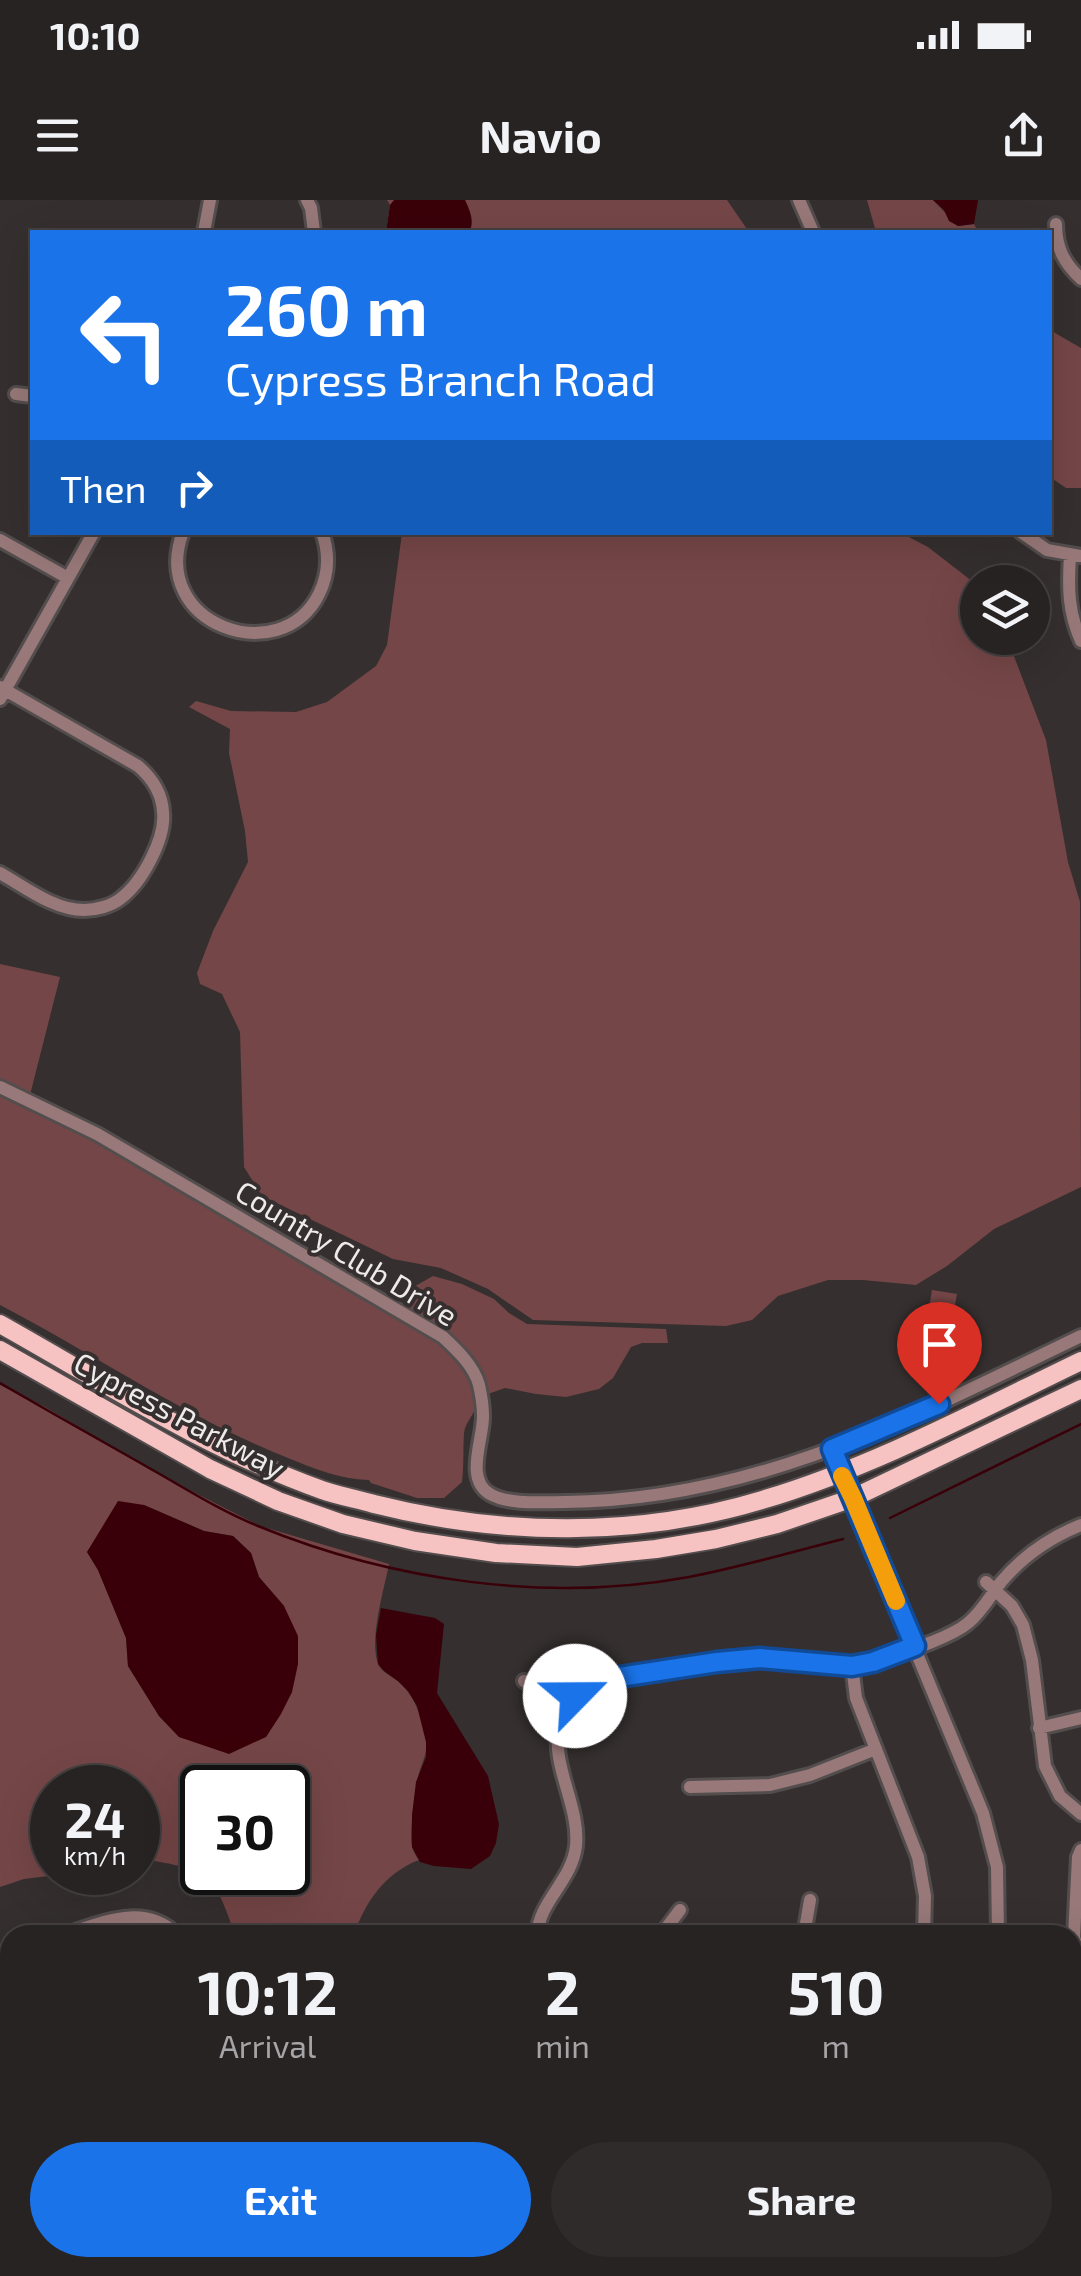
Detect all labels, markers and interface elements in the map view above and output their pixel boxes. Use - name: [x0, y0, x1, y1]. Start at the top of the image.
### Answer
- text: 10:10: [50, 12, 141, 58]
- icon: menu: [30, 108, 85, 163]
- text: Navio: [479, 108, 602, 162]
- icon: share: [996, 108, 1051, 163]
- text: 260 m: [225, 266, 428, 350]
- icon: left: [60, 270, 190, 400]
- text: Cypress Branch Road: [225, 351, 656, 405]
- icon: right: [167, 460, 222, 515]
- text: Then: [60, 465, 147, 511]
- map controls: [960, 565, 1050, 655]
- button: layers: [960, 565, 1050, 655]
- street label: Country Club Drive: [230, 1172, 464, 1333]
- pin: [897, 1302, 982, 1405]
- icon: arrive: [912, 1317, 967, 1372]
- street label: Cypress Parkway: [68, 1344, 292, 1485]
- position arrow: [523, 1644, 627, 1748]
- speed limit sign: 30: [180, 1765, 310, 1895]
- text: 24: [65, 1788, 125, 1848]
- text: km/h: [64, 1840, 126, 1870]
- text: 10:12: [198, 1955, 338, 2027]
- text: 2: [545, 1955, 580, 2027]
- text: 510: [787, 1955, 884, 2027]
- text: Arrival: [219, 2026, 316, 2064]
- text: min: [535, 2026, 590, 2064]
- text: m: [822, 2026, 850, 2064]
- button: Exit: [30, 2142, 531, 2257]
- button: Share: [551, 2142, 1052, 2257]

